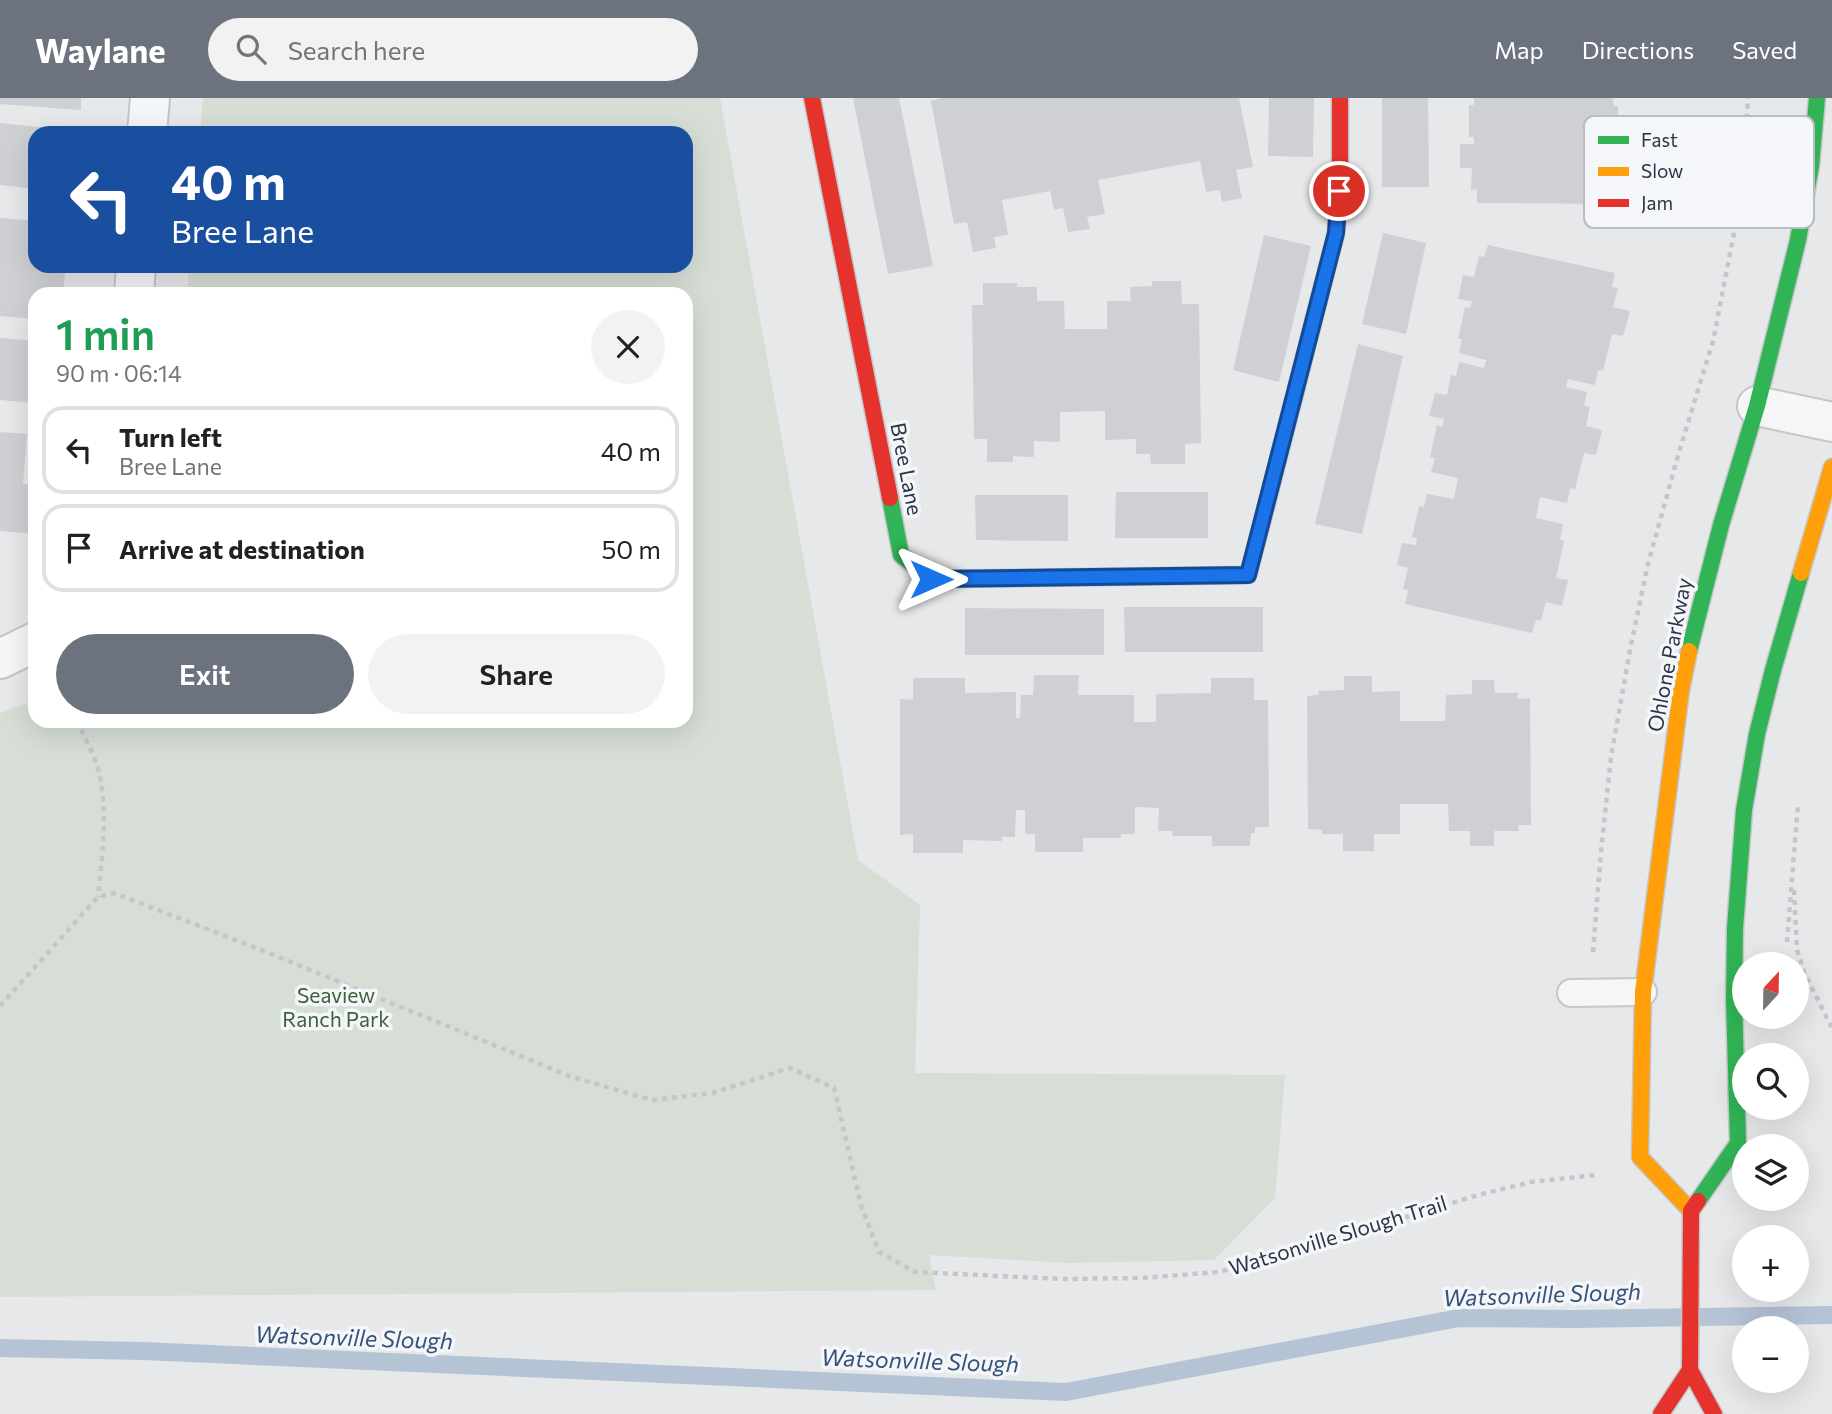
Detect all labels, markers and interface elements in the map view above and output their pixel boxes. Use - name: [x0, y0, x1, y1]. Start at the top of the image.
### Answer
- search box: [208, 18, 698, 81]
- text: Waylane: [35, 29, 166, 70]
- icon: search: [232, 30, 270, 68]
- text: Search here: [288, 34, 425, 65]
- text: Map: [1494, 35, 1544, 64]
- text: Directions: [1582, 35, 1694, 64]
- text: Saved: [1732, 35, 1797, 64]
- legend: [1584, 116, 1814, 228]
- text: Fast: [1641, 128, 1678, 151]
- text: 40 m: [171, 150, 286, 210]
- icon: left: [56, 154, 147, 245]
- text: Slow: [1641, 159, 1683, 182]
- pin: [1309, 161, 1369, 221]
- icon: arrive: [1320, 172, 1358, 210]
- text: Jam: [1641, 191, 1673, 214]
- text: Bree Lane: [171, 210, 314, 250]
- text: 1 min: [56, 307, 155, 359]
- button: close: [591, 310, 665, 384]
- text: 90 m · 06:14: [56, 359, 182, 387]
- street label: Bree Lane: [886, 420, 929, 517]
- text: Turn left: [119, 421, 222, 452]
- icon: left: [60, 431, 98, 469]
- text: 40 m: [601, 435, 661, 466]
- text: Bree Lane: [119, 452, 222, 480]
- icon: arrive: [60, 529, 98, 567]
- text: Arrive at destination: [119, 533, 365, 564]
- text: 50 m: [601, 533, 661, 564]
- position arrow: [894, 542, 968, 616]
- street label: Ohlone Parkway: [1641, 575, 1696, 734]
- button: Exit: [56, 634, 354, 714]
- button: Share: [368, 634, 665, 714]
- north arrow: [1732, 952, 1810, 1029]
- map controls: [1732, 952, 1809, 1393]
- park label: Seaview Ranch Park: [282, 982, 390, 1031]
- button: search: [1732, 1043, 1809, 1120]
- button: layers: [1732, 1134, 1809, 1211]
- street label: Watsonville Slough Trail: [1226, 1189, 1450, 1280]
- button: +: [1732, 1225, 1809, 1302]
- water label: Watsonville Slough: [1442, 1277, 1641, 1311]
- button: −: [1732, 1316, 1809, 1393]
- water label: Watsonville Slough: [255, 1320, 454, 1354]
- water label: Watsonville Slough: [821, 1343, 1020, 1377]

